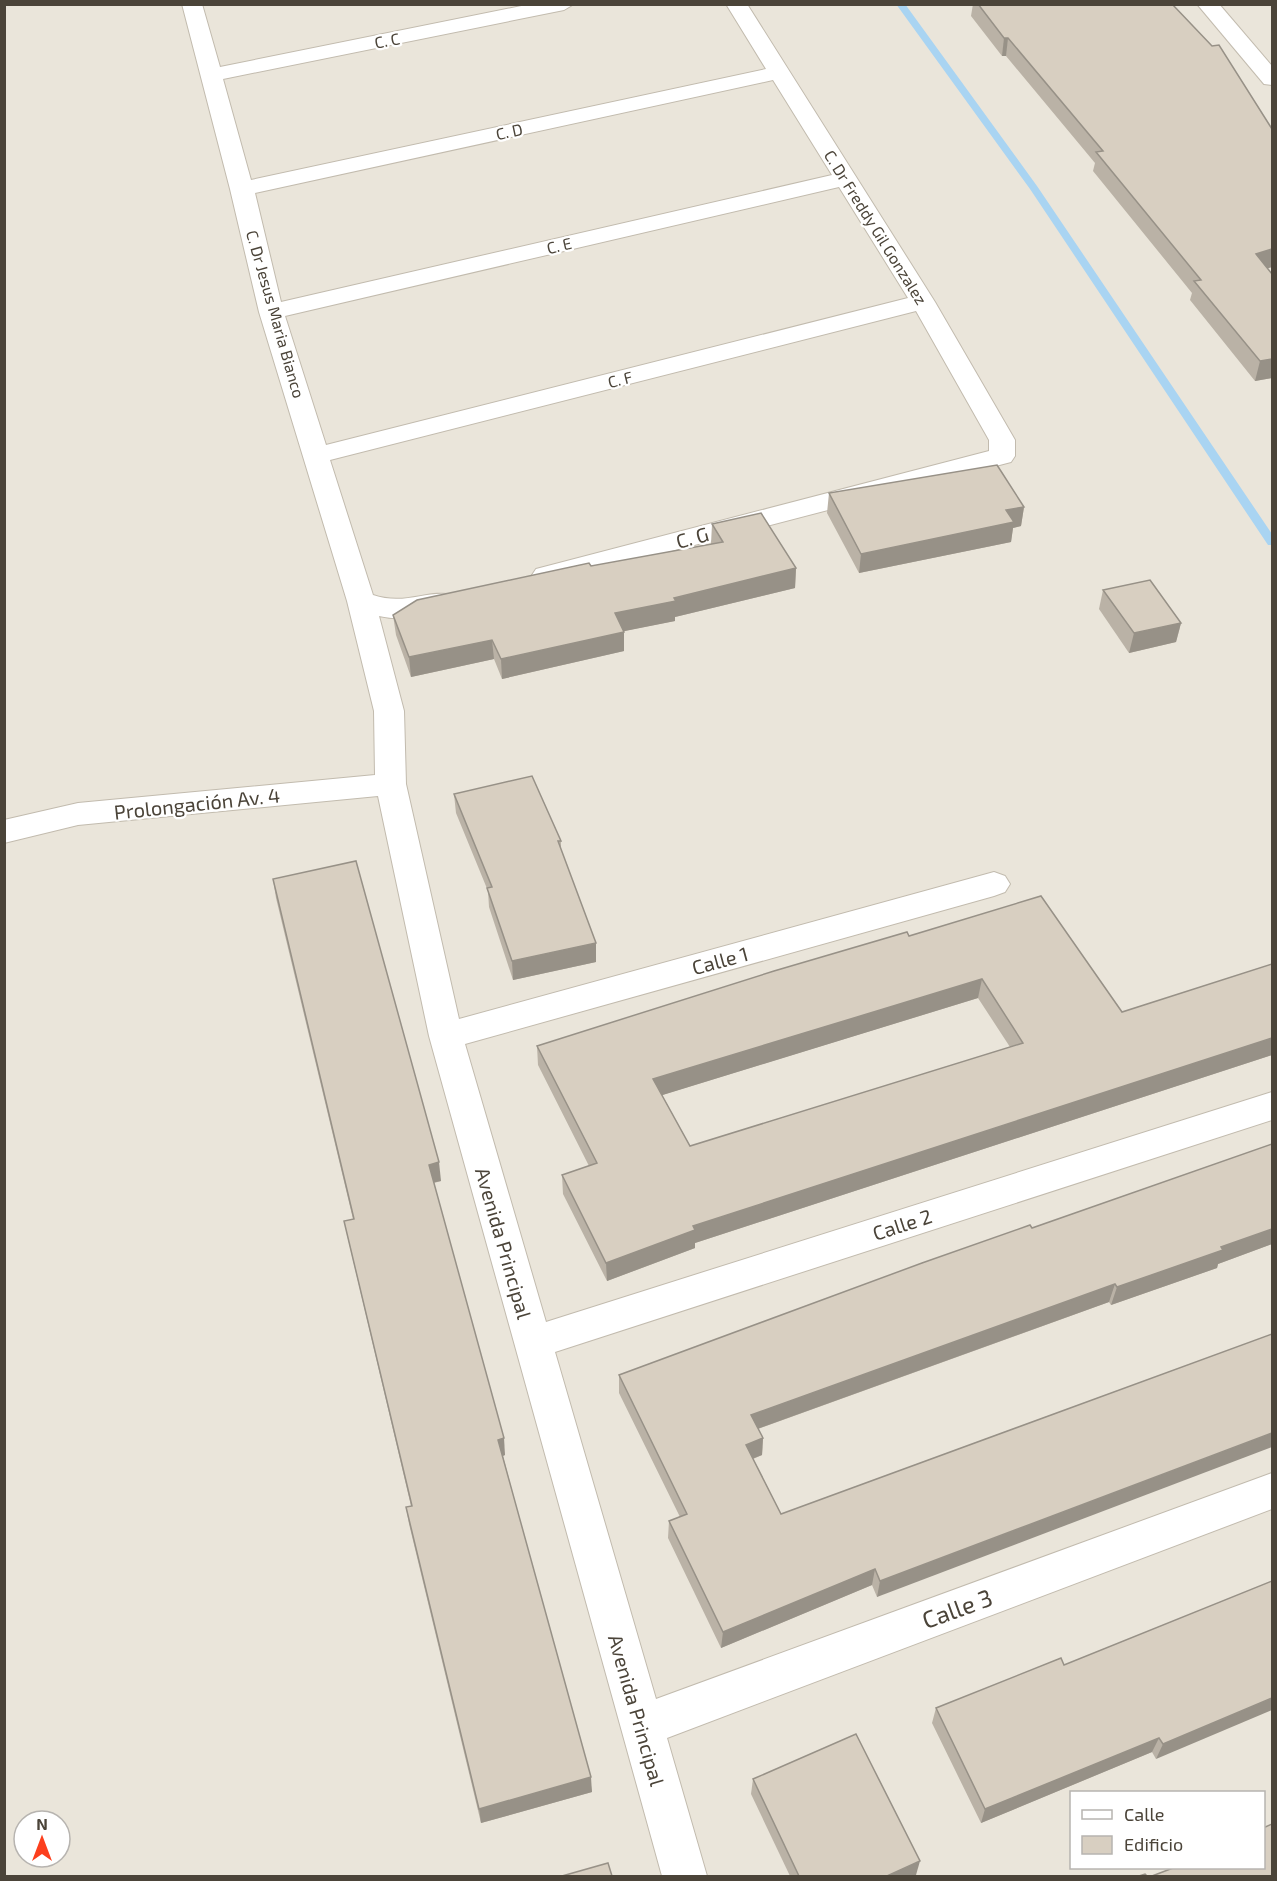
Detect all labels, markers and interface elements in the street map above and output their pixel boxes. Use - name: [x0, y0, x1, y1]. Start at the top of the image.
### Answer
- street label: C. C: [373, 28, 401, 52]
- street label: C. D: [494, 119, 524, 143]
- street label: C. Dr Freddy Gil Gonzalez: [821, 146, 931, 308]
- street label: C. Dr Jesus Maria Bianco: [243, 228, 309, 400]
- street label: C. E: [545, 233, 574, 257]
- street label: C. F: [606, 367, 635, 391]
- street label: C. G: [673, 521, 711, 553]
- street label: Prolongación Av. 4: [113, 782, 281, 824]
- street label: Calle 1: [689, 941, 751, 979]
- street label: Avenida Principal: [471, 1165, 537, 1322]
- street label: Calle 2: [869, 1203, 935, 1245]
- street label: Calle 3: [918, 1582, 996, 1634]
- street label: Avenida Principal: [604, 1632, 670, 1789]
- legend: [1070, 1791, 1265, 1869]
- text: Calle: [1124, 1803, 1165, 1825]
- north arrow: [12, 1809, 72, 1869]
- text: N: [36, 1814, 48, 1833]
- text: Edificio: [1124, 1833, 1183, 1855]

